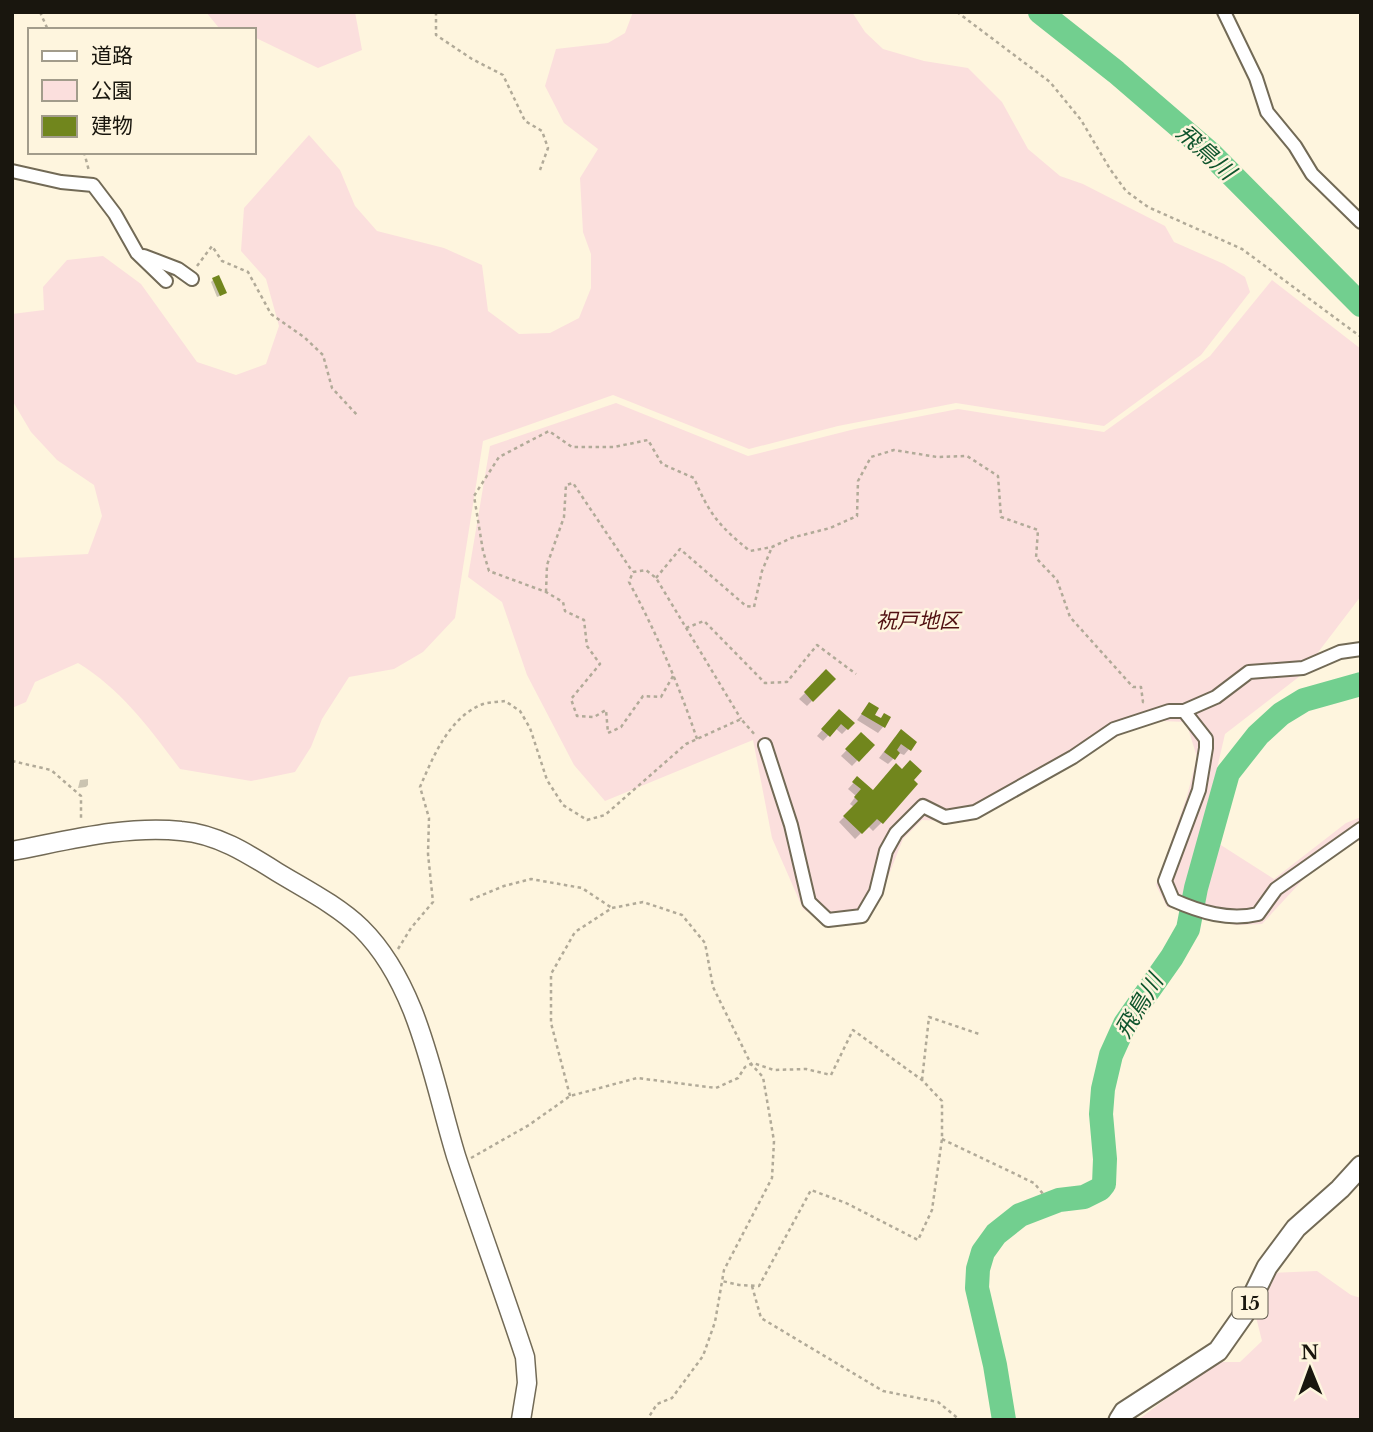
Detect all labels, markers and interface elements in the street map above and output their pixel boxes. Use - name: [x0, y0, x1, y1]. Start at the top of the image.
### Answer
- legend: [28, 28, 256, 154]
- text: 道路: [91, 43, 133, 69]
- text: 公園: [91, 78, 133, 104]
- text: 建物: [91, 113, 133, 139]
- water label: 飛鳥川: [1171, 119, 1243, 187]
- park label: 祝戸地区: [876, 608, 963, 634]
- water label: 飛鳥川: [1109, 967, 1170, 1043]
- road number: 15: [1232, 1288, 1268, 1318]
- north arrow: [1275, 1334, 1345, 1404]
- text: N: [1301, 1341, 1319, 1364]

